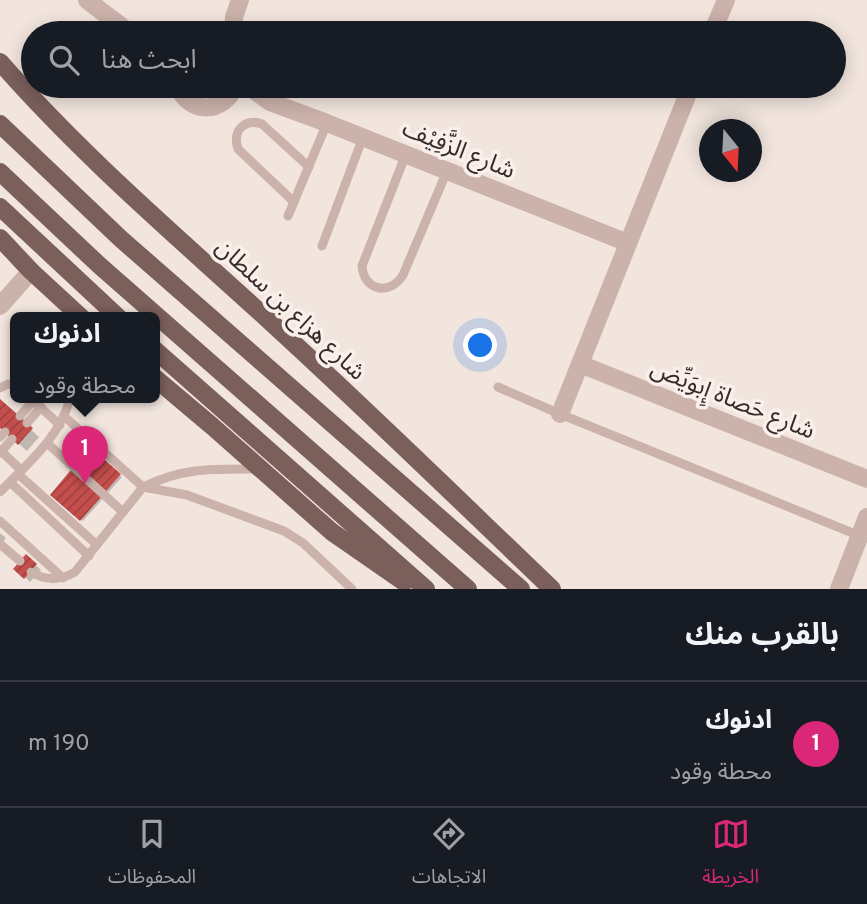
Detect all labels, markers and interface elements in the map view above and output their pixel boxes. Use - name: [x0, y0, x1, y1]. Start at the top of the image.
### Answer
- search box: [21, 21, 846, 98]
- icon: search: [45, 41, 83, 79]
- text: ابحث هنا: [101, 45, 197, 78]
- street label: شارع الزَّفِيْف: [397, 111, 521, 187]
- north arrow: [699, 119, 762, 182]
- street label: شارع هزاع بن سلطان: [208, 233, 371, 388]
- popup: [10, 312, 160, 403]
- text: ادنوك: [34, 319, 101, 352]
- your location: [463, 328, 497, 362]
- street label: شارع حَصاة إِبوَيِّض: [645, 352, 820, 450]
- text: محطة وقود: [34, 373, 136, 402]
- pin: 1: [62, 426, 108, 484]
- text: بالقرب منك: [685, 618, 839, 655]
- text: ادنوك: [705, 705, 772, 738]
- text: 190 m: [28, 730, 90, 759]
- text: 1: [811, 730, 821, 759]
- text: محطة وقود: [670, 759, 772, 788]
- tab: المحفوظات: [108, 815, 196, 897]
- tab: الاتجاهات: [412, 815, 486, 897]
- tab: الخريطة: [702, 815, 759, 897]

